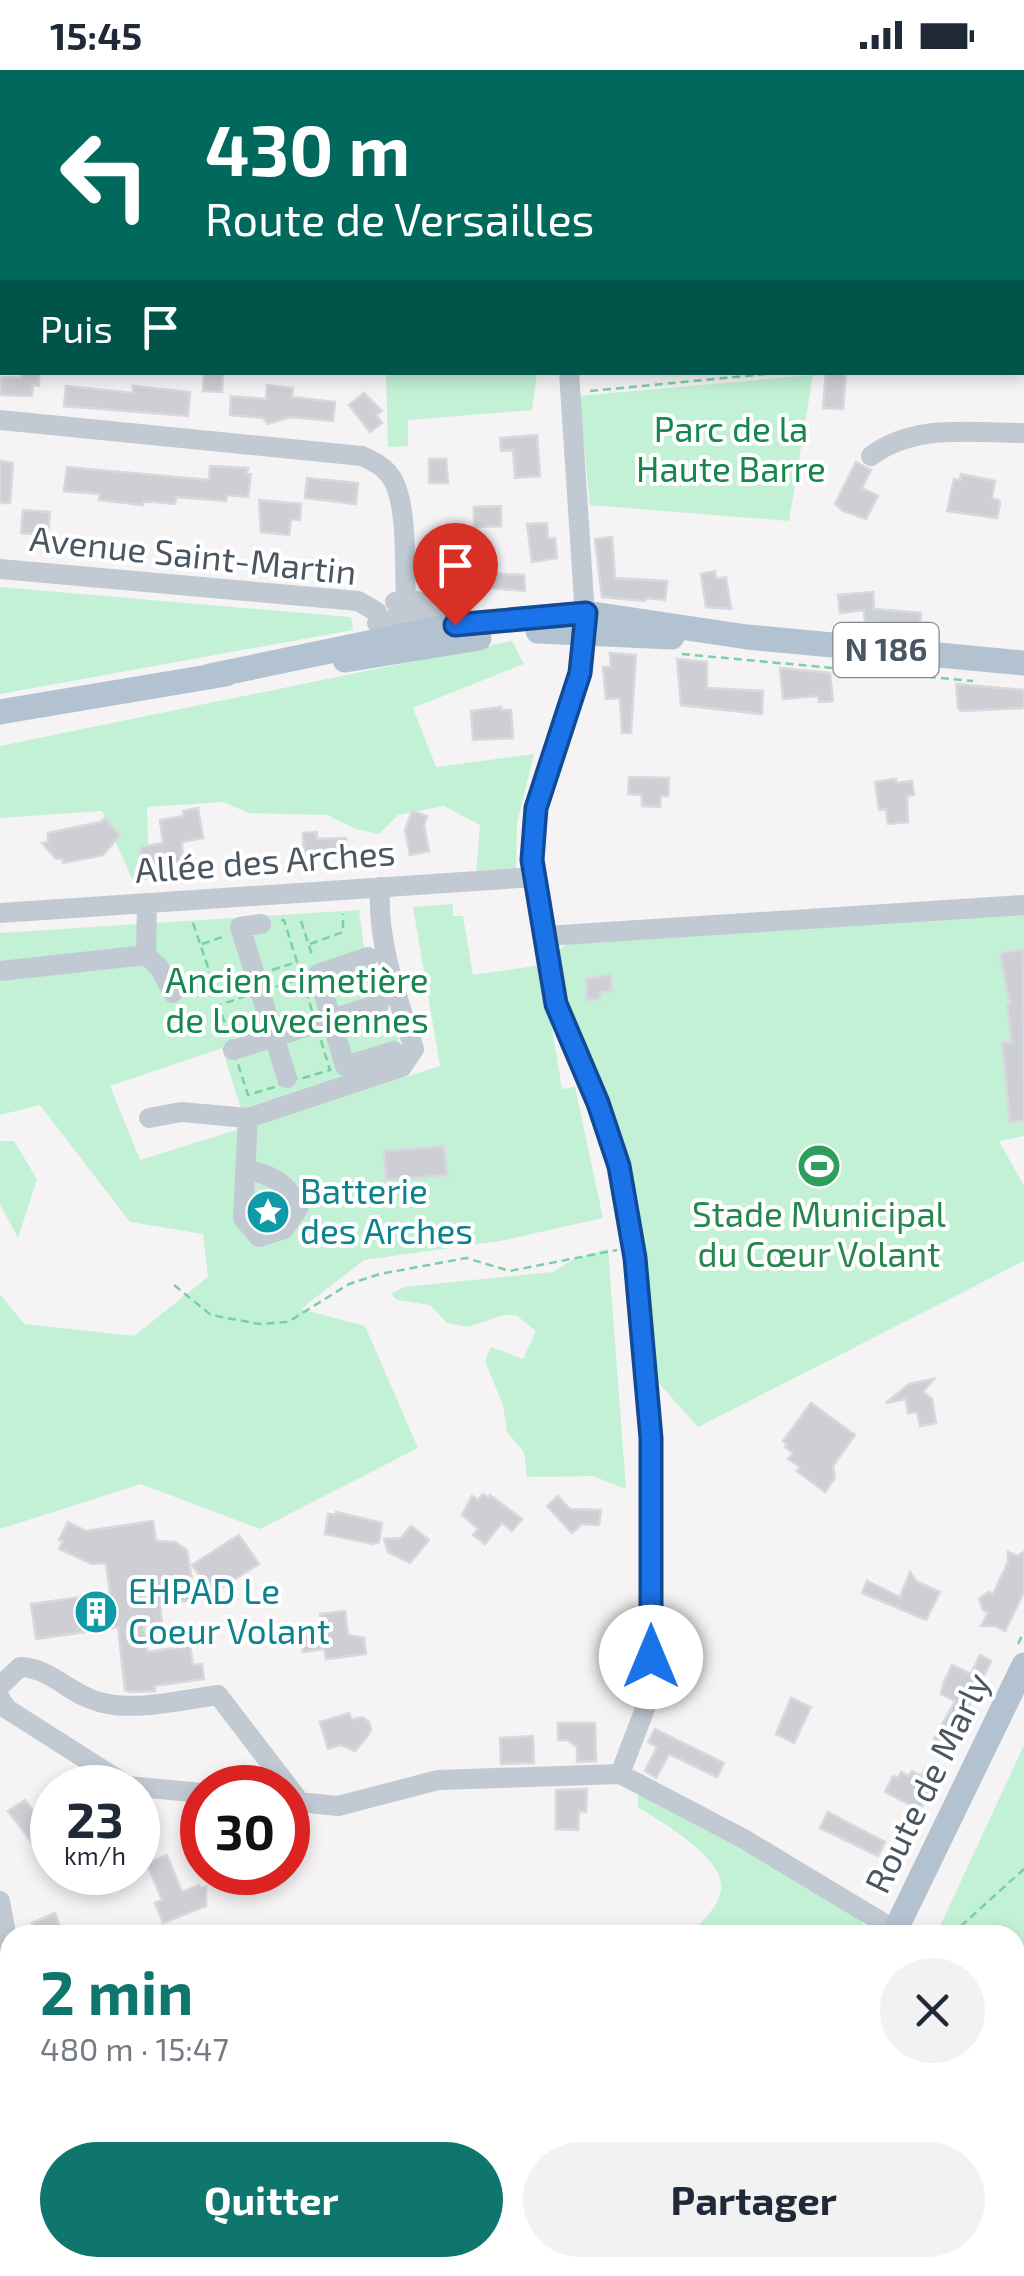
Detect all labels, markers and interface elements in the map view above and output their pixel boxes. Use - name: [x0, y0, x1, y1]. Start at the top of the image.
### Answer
- text: 15:45: [50, 12, 142, 58]
- text: 430 m: [205, 106, 410, 190]
- icon: left: [40, 110, 170, 240]
- text: Route de Versailles: [205, 191, 594, 245]
- icon: arrive: [133, 300, 188, 355]
- text: Puis: [40, 305, 113, 351]
- park label: Parc de la Haute Barre: [636, 407, 826, 489]
- street label: Avenue Saint-Martin: [28, 516, 359, 592]
- pin: [413, 523, 498, 626]
- icon: arrive: [428, 538, 483, 593]
- road number: N 186: [834, 623, 938, 677]
- street label: Allée des Arches: [133, 830, 396, 890]
- park label: Ancien cimetière de Louveciennes: [165, 958, 429, 1040]
- sports icon: Stade Municipal du Cœur Volant: [796, 1143, 842, 1189]
- place label: Batterie des Arches: [300, 1169, 473, 1251]
- place icon: Batterie des Arches: [245, 1189, 291, 1235]
- place label: Stade Municipal du Cœur Volant: [692, 1192, 947, 1274]
- place label: EHPAD Le Coeur Volant: [128, 1569, 330, 1651]
- building icon: EHPAD Le Coeur Volant: [73, 1589, 119, 1635]
- position arrow: [599, 1605, 703, 1709]
- street label: Route de Marly: [855, 1665, 998, 1899]
- speed limit sign: 30: [180, 1765, 310, 1895]
- text: 23: [66, 1788, 124, 1848]
- text: km/h: [64, 1840, 126, 1870]
- text: 2 min: [40, 1955, 193, 2027]
- button: close: [880, 1958, 985, 2063]
- text: 480 m · 15:47: [40, 2029, 229, 2067]
- button: Quitter: [40, 2142, 503, 2257]
- button: Partager: [523, 2142, 985, 2257]

